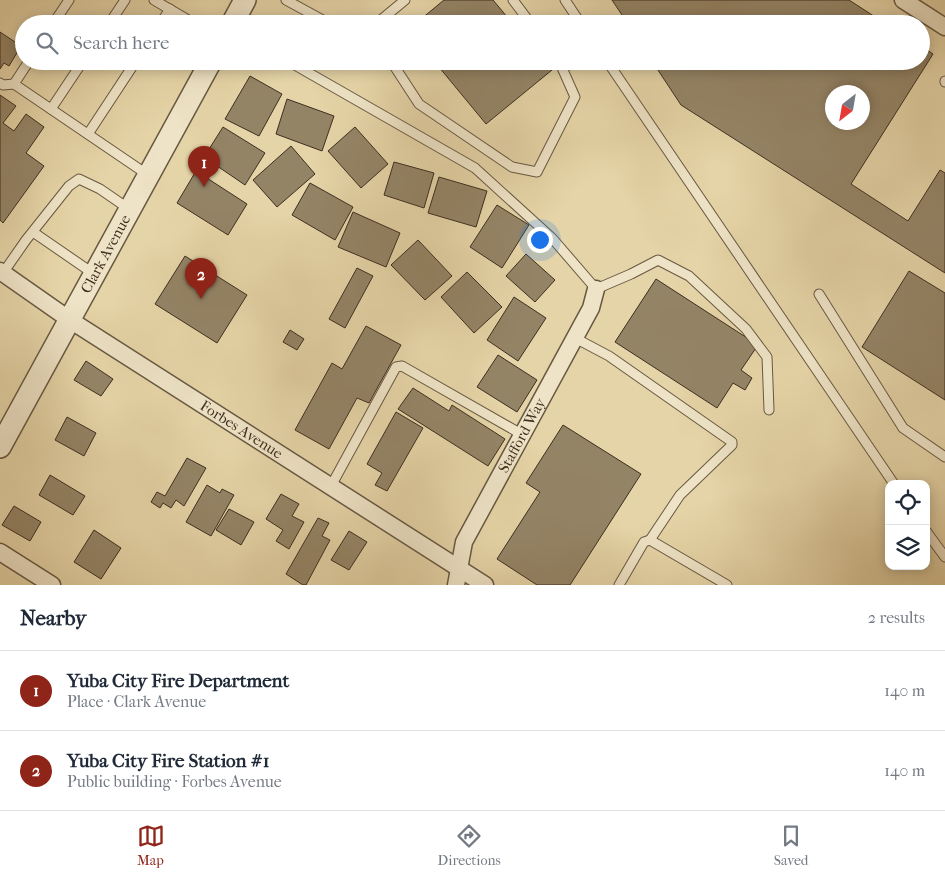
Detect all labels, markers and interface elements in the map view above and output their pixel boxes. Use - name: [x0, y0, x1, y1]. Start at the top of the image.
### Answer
- search box: [15, 15, 930, 70]
- icon: search: [33, 29, 61, 57]
- text: Search here: [73, 32, 169, 54]
- north arrow: [825, 85, 870, 130]
- pin: 1: [188, 146, 220, 187]
- street label: Clark Avenue: [77, 211, 135, 296]
- your location: [527, 227, 553, 253]
- pin: 2: [185, 258, 217, 299]
- street label: Stafford Way: [494, 394, 550, 476]
- street label: Forbes Avenue: [197, 397, 287, 463]
- map controls: [885, 480, 930, 570]
- button: locate: [885, 480, 930, 525]
- button: layers: [885, 525, 930, 570]
- text: Nearby: [20, 606, 86, 630]
- text: 2 results: [868, 608, 925, 627]
- text: Yuba City Fire Department: [67, 670, 289, 692]
- text: 1: [33, 681, 39, 700]
- text: 140 m: [884, 681, 925, 700]
- text: Place · Clark Avenue: [67, 692, 206, 711]
- text: Yuba City Fire Station #1: [67, 750, 269, 772]
- text: 2: [32, 761, 40, 780]
- text: 140 m: [884, 761, 925, 780]
- text: Public building · Forbes Avenue: [67, 772, 282, 791]
- tab: Map: [137, 822, 165, 869]
- tab: Directions: [438, 822, 501, 869]
- tab: Saved: [774, 822, 808, 869]

